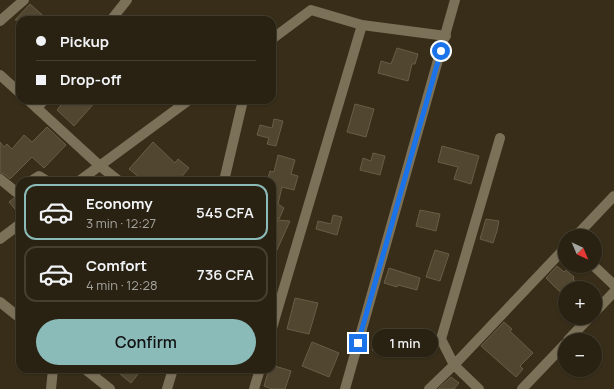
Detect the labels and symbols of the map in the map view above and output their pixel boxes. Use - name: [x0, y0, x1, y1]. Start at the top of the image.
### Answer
- route start: [432, 42, 450, 60]
- north arrow: [558, 229, 602, 273]
- callout: 1 min: [372, 329, 438, 357]
- route end: [349, 334, 367, 352]

